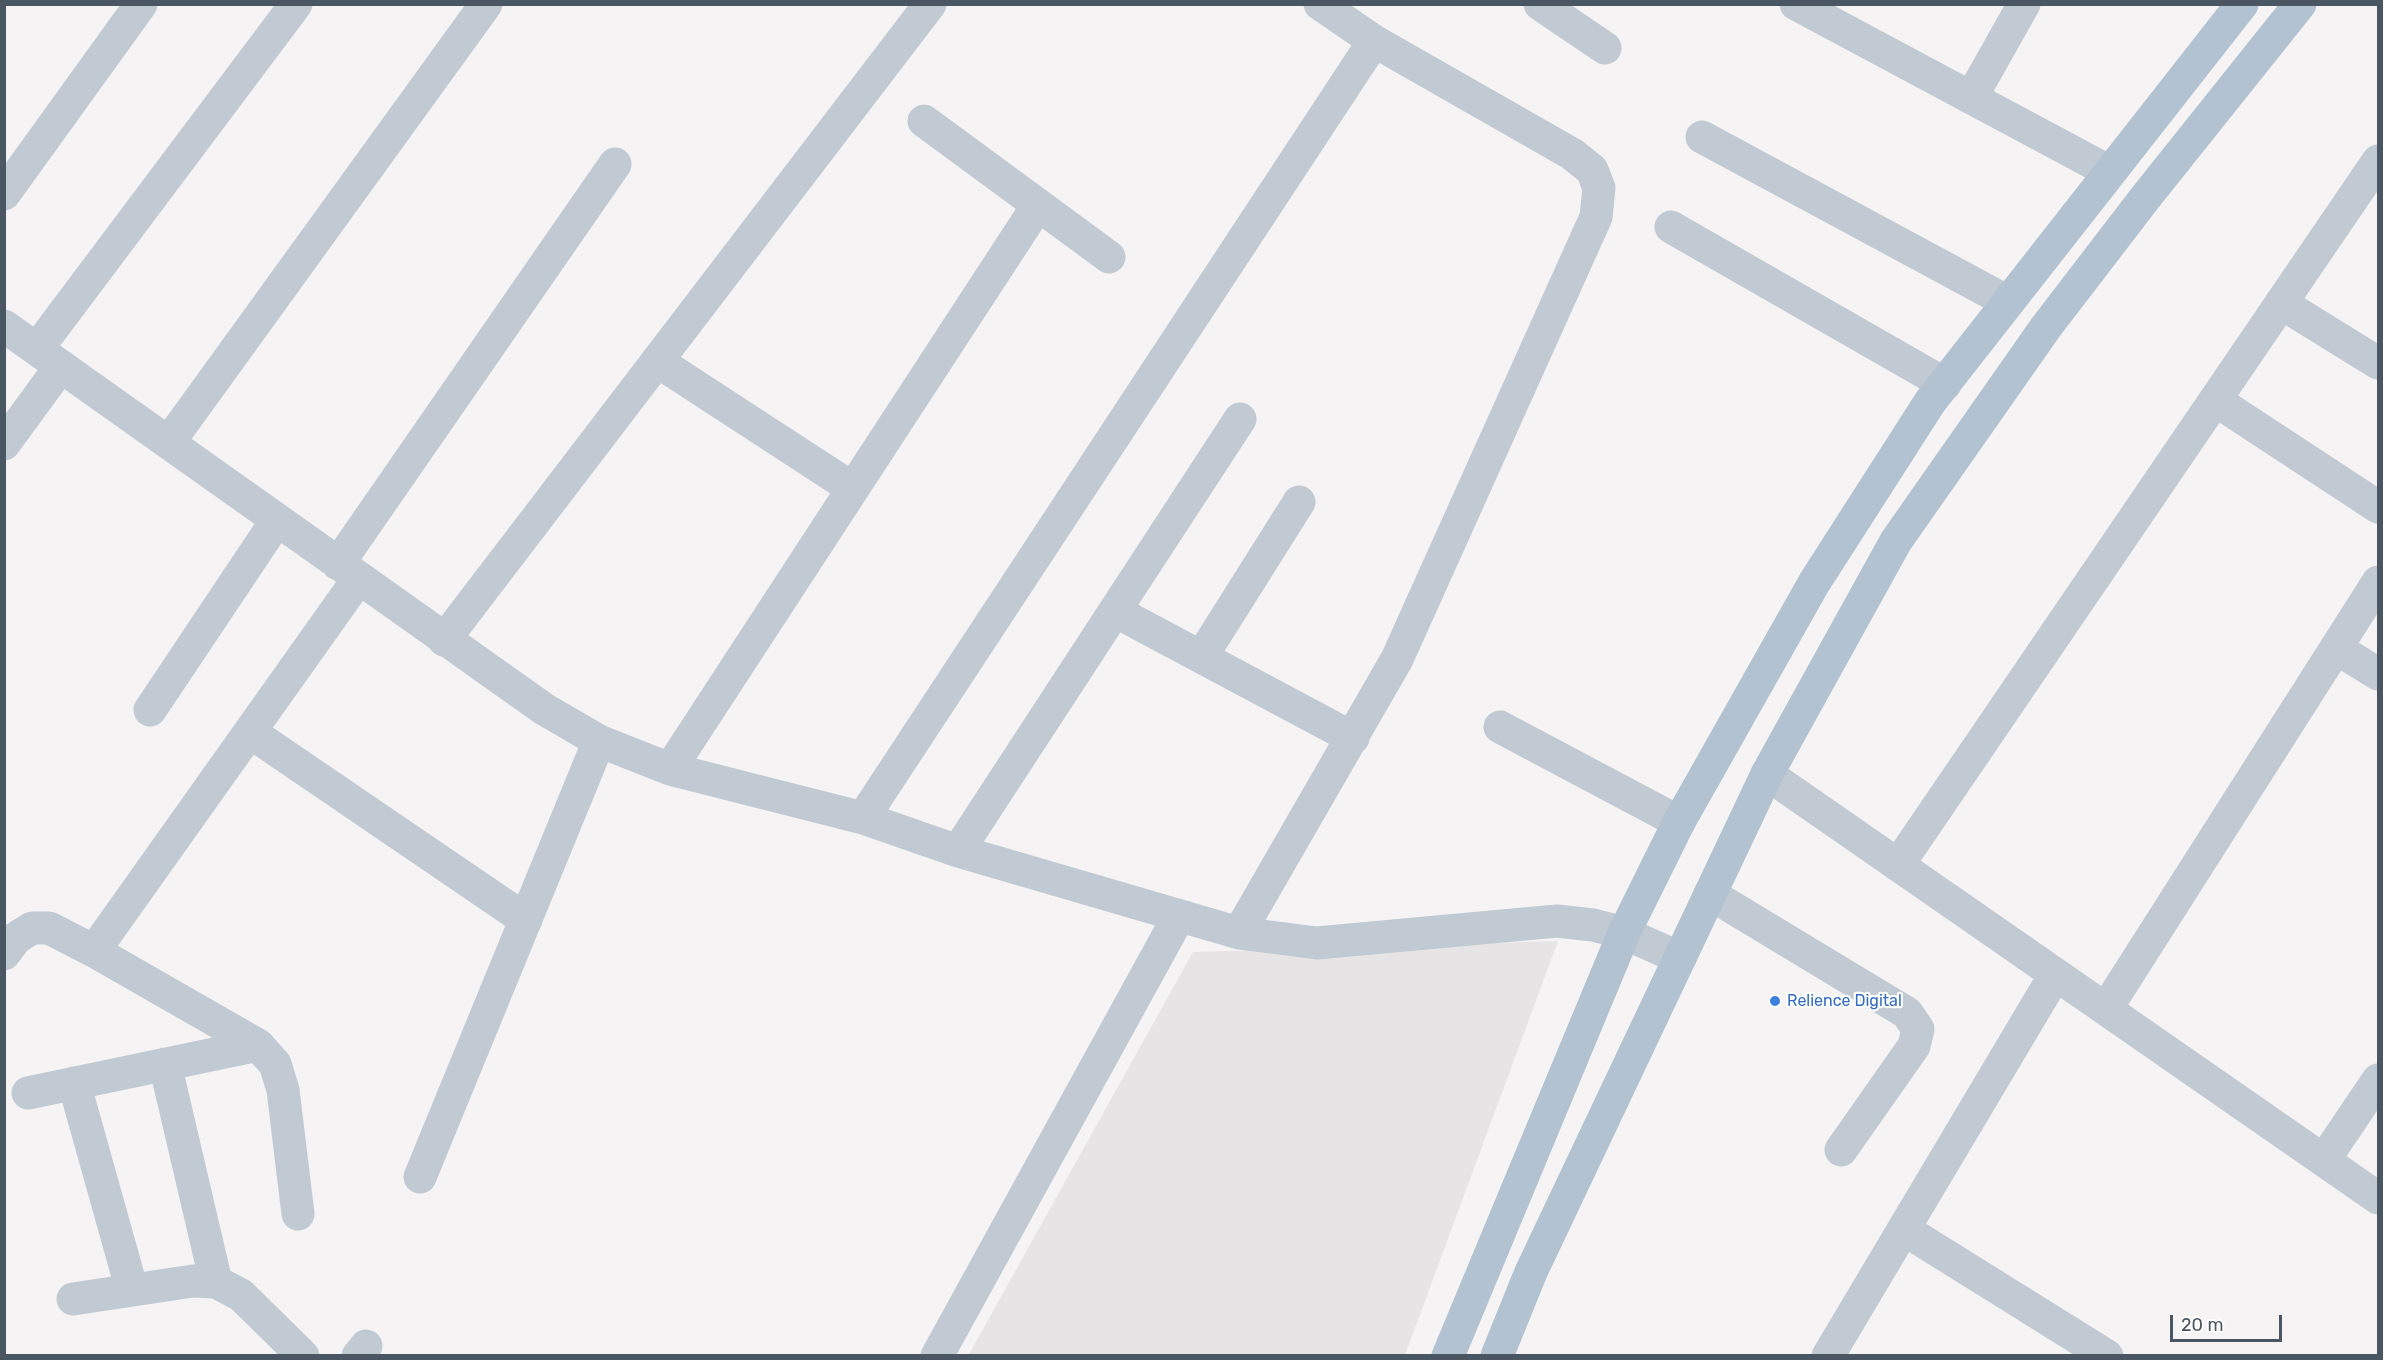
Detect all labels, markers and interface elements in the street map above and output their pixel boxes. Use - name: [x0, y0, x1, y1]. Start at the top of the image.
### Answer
- place label: Relience Digital: [1787, 991, 1902, 1011]
- marker: Relience Digital: [1768, 994, 1782, 1008]
- scale bar: [2173, 1303, 2286, 1341]
- text: 20 m: [2181, 1314, 2223, 1336]

